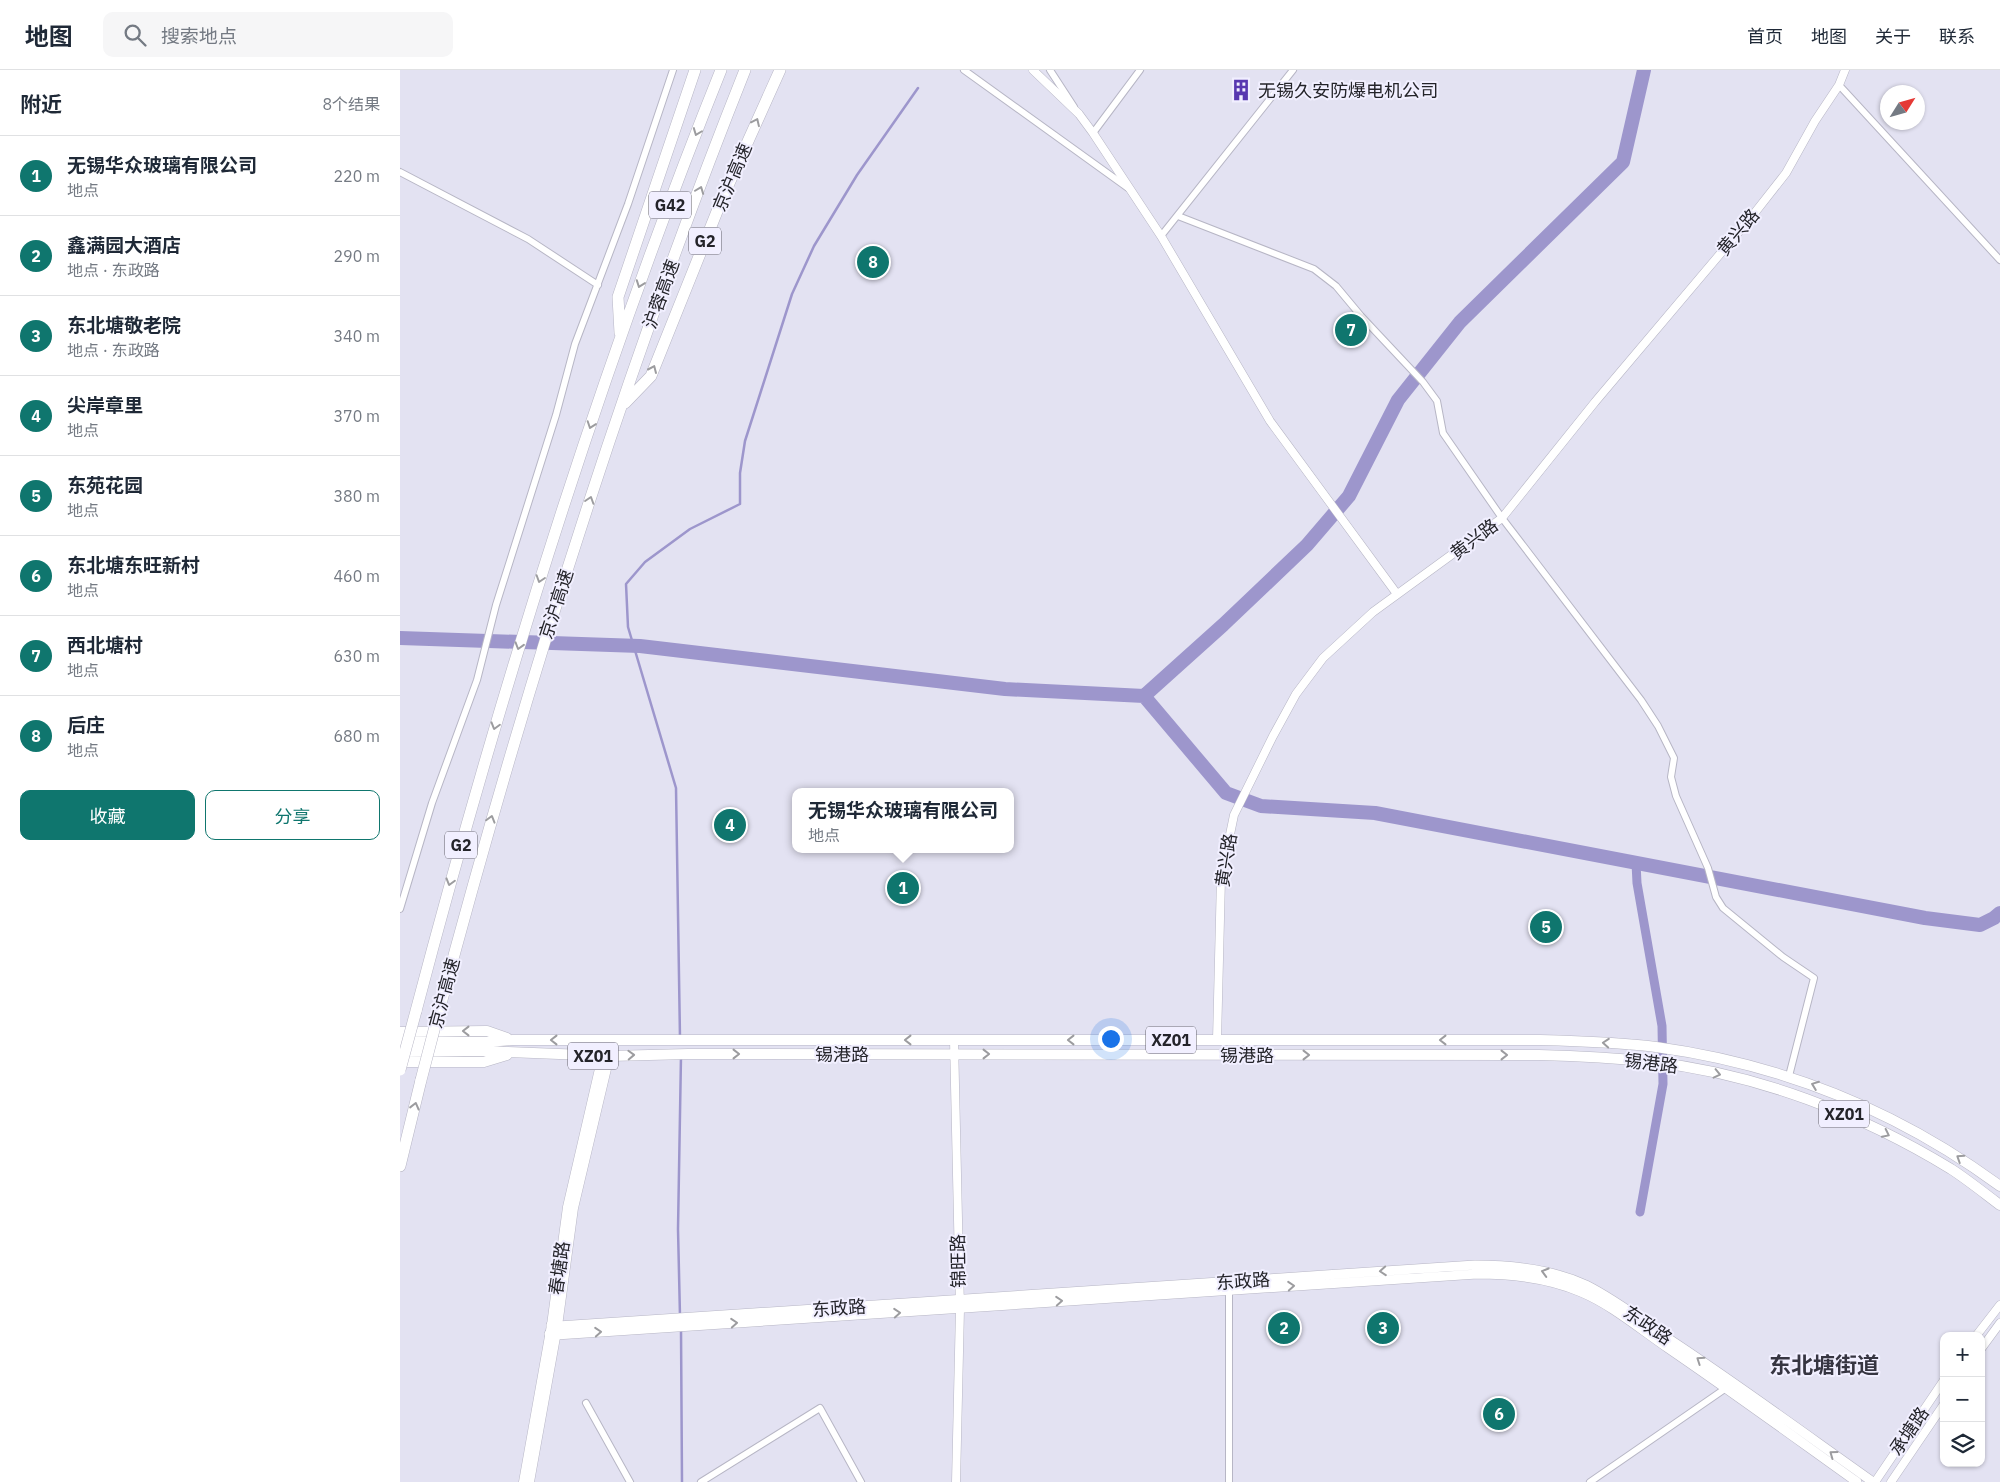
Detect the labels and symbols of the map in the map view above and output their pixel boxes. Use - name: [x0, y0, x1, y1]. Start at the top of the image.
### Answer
- building icon: 无锡久安防爆电机公司: [1228, 77, 1254, 103]
- place label: 无锡久安防爆电机公司: [1258, 79, 1438, 102]
- north arrow: [1880, 85, 1925, 130]
- one-way arrow: [749, 118, 760, 127]
- one-way arrow: [693, 127, 703, 136]
- street label: 京沪高速: [707, 139, 757, 215]
- one-way arrow: [693, 186, 704, 195]
- road number: G42: [649, 192, 691, 218]
- street label: 黄兴路: [1712, 204, 1764, 260]
- road number: G2: [689, 228, 721, 255]
- pin: 8: [857, 243, 889, 281]
- street label: 沪蓉高速: [638, 256, 684, 332]
- one-way arrow: [636, 279, 646, 288]
- pin: 7: [1335, 311, 1367, 349]
- one-way arrow: [646, 365, 657, 374]
- one-way arrow: [587, 420, 597, 428]
- one-way arrow: [584, 496, 594, 505]
- street label: 黄兴路: [1446, 514, 1502, 564]
- street label: 京沪高速: [534, 566, 578, 642]
- one-way arrow: [536, 574, 546, 583]
- one-way arrow: [515, 641, 525, 649]
- one-way arrow: [490, 721, 500, 730]
- pin: 4: [714, 806, 746, 844]
- one-way arrow: [486, 816, 496, 824]
- road number: G2: [445, 832, 477, 858]
- street label: 黄兴路: [1210, 832, 1242, 888]
- pin: 1: [887, 869, 919, 907]
- one-way arrow: [445, 878, 456, 887]
- pin: 5: [1530, 908, 1562, 946]
- street label: 京沪高速: [424, 955, 464, 1031]
- one-way arrow: [461, 1026, 469, 1036]
- your location: [1098, 1026, 1124, 1052]
- road number: XZ01: [1146, 1026, 1196, 1054]
- one-way arrow: [550, 1035, 558, 1045]
- one-way arrow: [904, 1035, 912, 1045]
- one-way arrow: [1066, 1035, 1074, 1045]
- one-way arrow: [1439, 1035, 1446, 1045]
- one-way arrow: [1601, 1038, 1609, 1049]
- road number: XZ01: [568, 1042, 618, 1069]
- street label: 锡港路: [815, 1043, 869, 1066]
- street label: 锡港路: [1220, 1044, 1274, 1067]
- street label: 锡港路: [1623, 1048, 1679, 1078]
- one-way arrow: [733, 1049, 741, 1059]
- one-way arrow: [983, 1049, 991, 1060]
- one-way arrow: [627, 1050, 635, 1061]
- one-way arrow: [1303, 1050, 1311, 1060]
- one-way arrow: [1500, 1050, 1508, 1060]
- one-way arrow: [1713, 1068, 1722, 1079]
- one-way arrow: [1811, 1081, 1820, 1092]
- road number: XZ01: [1819, 1100, 1869, 1128]
- one-way arrow: [409, 1101, 420, 1110]
- one-way arrow: [1881, 1128, 1890, 1138]
- one-way arrow: [1957, 1155, 1966, 1164]
- street label: 锦旺路: [946, 1234, 970, 1288]
- street label: 春塘路: [544, 1240, 574, 1296]
- one-way arrow: [1379, 1266, 1387, 1277]
- street label: 东政路: [1215, 1268, 1271, 1294]
- one-way arrow: [1541, 1268, 1549, 1278]
- one-way arrow: [1287, 1281, 1295, 1292]
- street label: 东政路: [811, 1295, 867, 1321]
- one-way arrow: [1055, 1296, 1063, 1307]
- street label: 东政路: [1619, 1300, 1677, 1350]
- one-way arrow: [893, 1307, 901, 1318]
- pin: 2: [1268, 1309, 1300, 1347]
- pin: 3: [1367, 1309, 1399, 1347]
- one-way arrow: [731, 1318, 739, 1329]
- one-way arrow: [594, 1327, 602, 1338]
- district label: 东北塘街道: [1769, 1350, 1879, 1379]
- one-way arrow: [1697, 1357, 1706, 1366]
- pin: 6: [1483, 1395, 1515, 1433]
- street label: 承塘路: [1884, 1402, 1934, 1460]
- one-way arrow: [1829, 1451, 1839, 1460]

